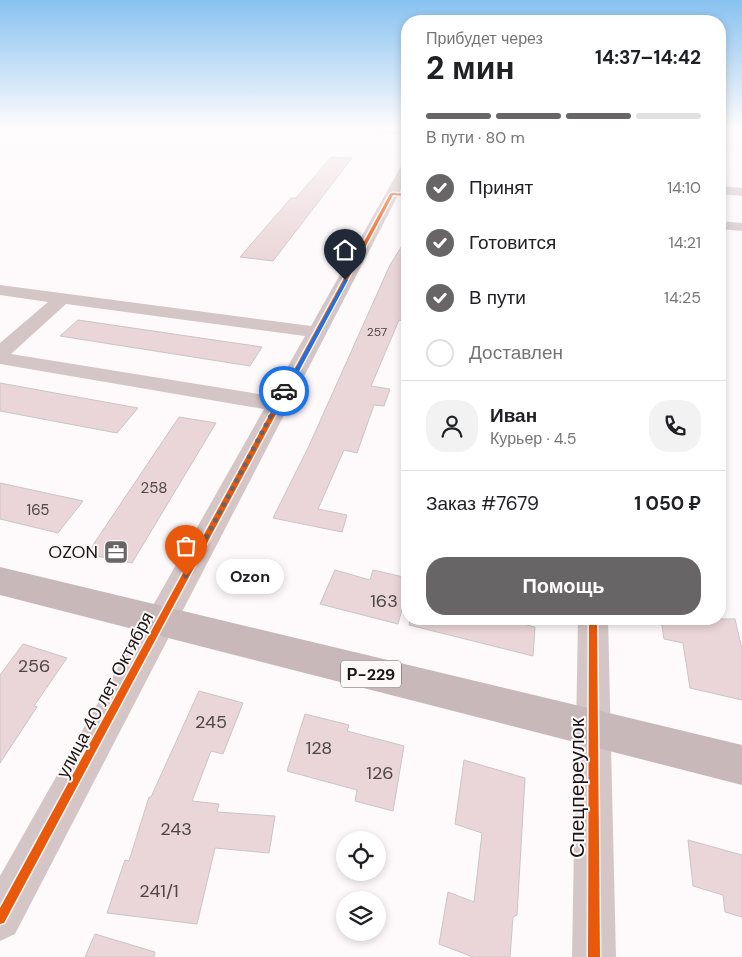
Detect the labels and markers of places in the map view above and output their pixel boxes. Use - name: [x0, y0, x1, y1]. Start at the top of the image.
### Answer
- pin: [324, 229, 366, 280]
- pin: [165, 525, 207, 576]
- office icon: OZON: [103, 539, 129, 565]
- place label: OZON: [48, 540, 98, 564]
- callout: Ozon: [216, 558, 284, 594]

